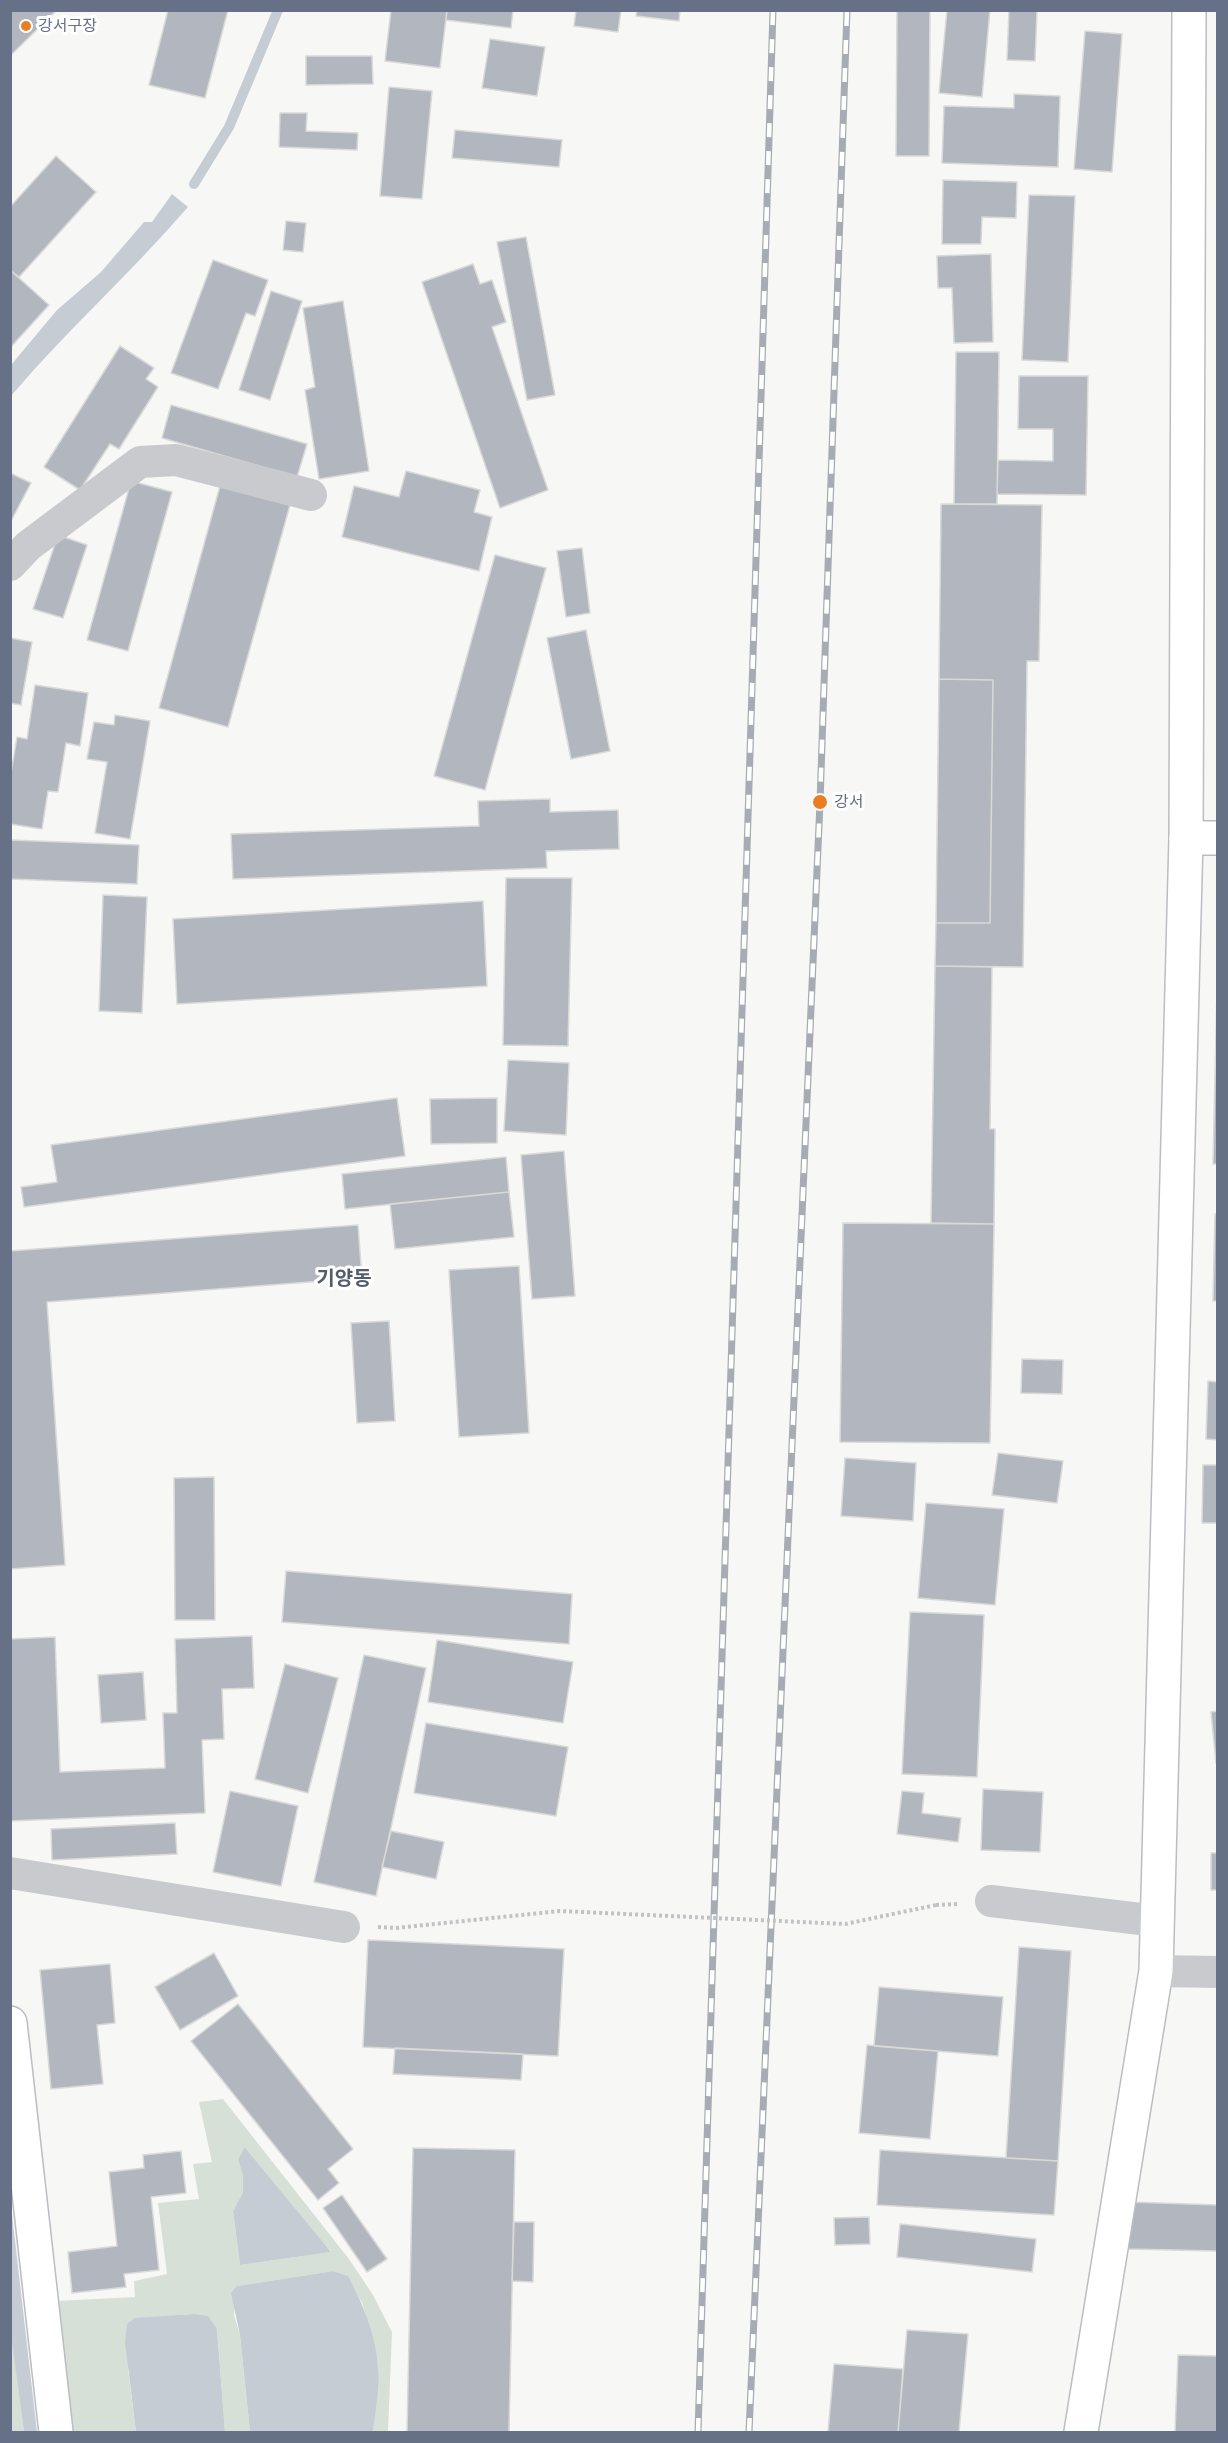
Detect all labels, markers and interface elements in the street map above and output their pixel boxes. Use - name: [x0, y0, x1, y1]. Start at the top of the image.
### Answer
- place label: 강서구장: [38, 16, 97, 36]
- marker: 강서구장: [19, 19, 33, 33]
- place label: 강서: [834, 792, 863, 812]
- marker: 강서: [811, 793, 829, 811]
- district label: 기양동: [316, 1267, 372, 1291]

